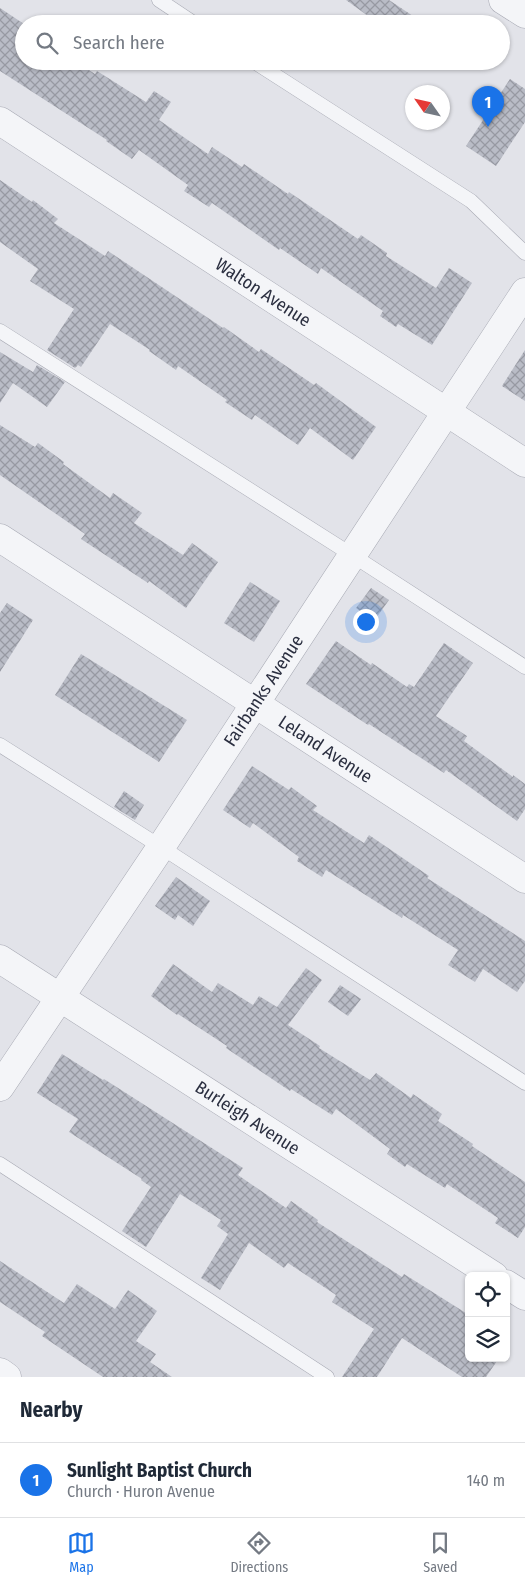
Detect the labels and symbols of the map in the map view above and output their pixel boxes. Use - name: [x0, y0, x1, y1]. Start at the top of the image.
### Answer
- north arrow: [405, 85, 450, 130]
- pin: 1: [472, 86, 504, 127]
- street label: Walton Avenue: [211, 253, 315, 332]
- your location: [353, 609, 379, 635]
- street label: Fairbanks Avenue: [219, 631, 308, 750]
- street label: Leland Avenue: [274, 711, 377, 788]
- street label: Burleigh Avenue: [191, 1076, 304, 1160]

